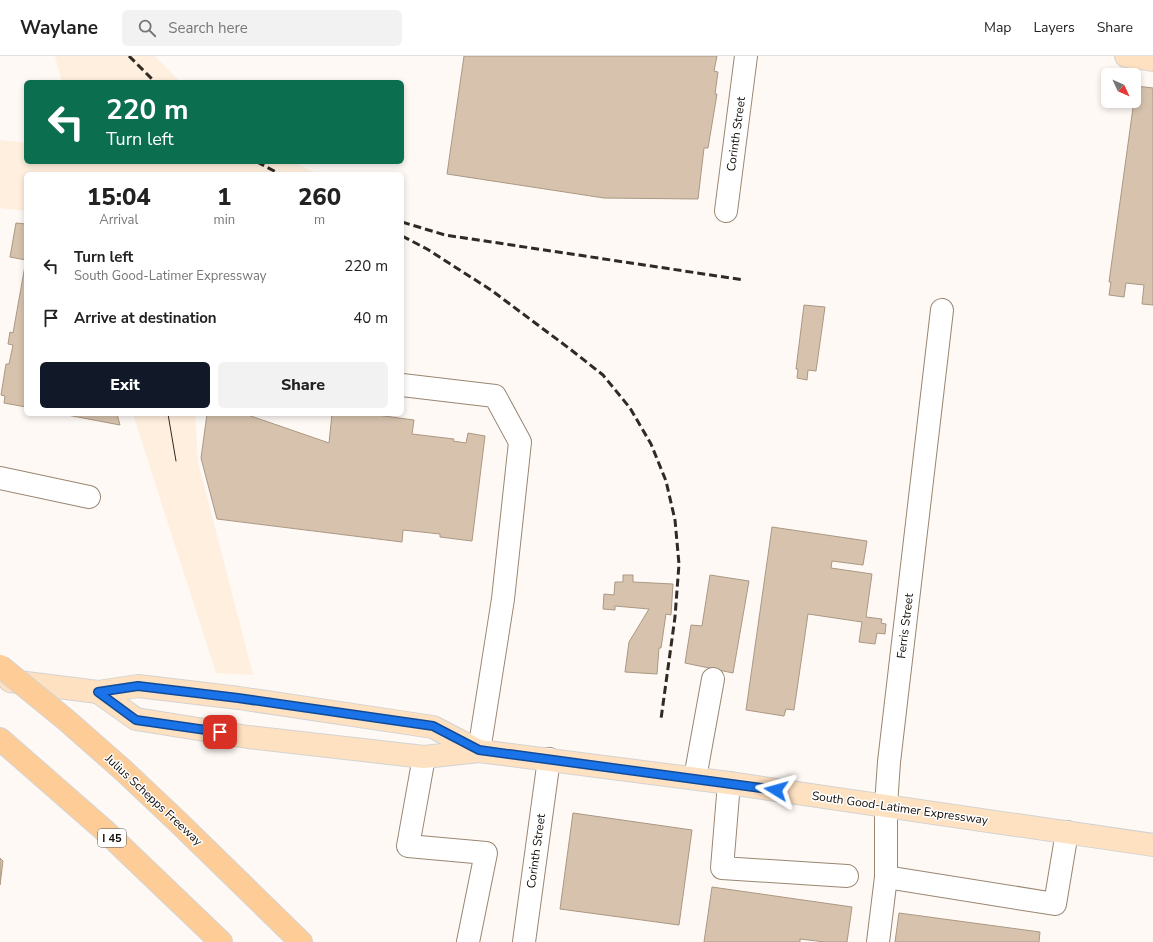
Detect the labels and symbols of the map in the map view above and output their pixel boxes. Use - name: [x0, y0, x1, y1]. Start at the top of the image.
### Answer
- north arrow: [1101, 68, 1141, 108]
- street label: Corinth Street: [723, 95, 749, 172]
- street label: Ferris Street: [893, 592, 917, 660]
- pin: [203, 715, 237, 749]
- street label: Julius Schepps Freeway: [101, 750, 207, 850]
- position arrow: [755, 769, 797, 811]
- street label: South Good-Latimer Expressway: [811, 788, 990, 828]
- street label: Corinth Street: [523, 812, 549, 889]
- road number: I 45: [98, 829, 126, 847]

